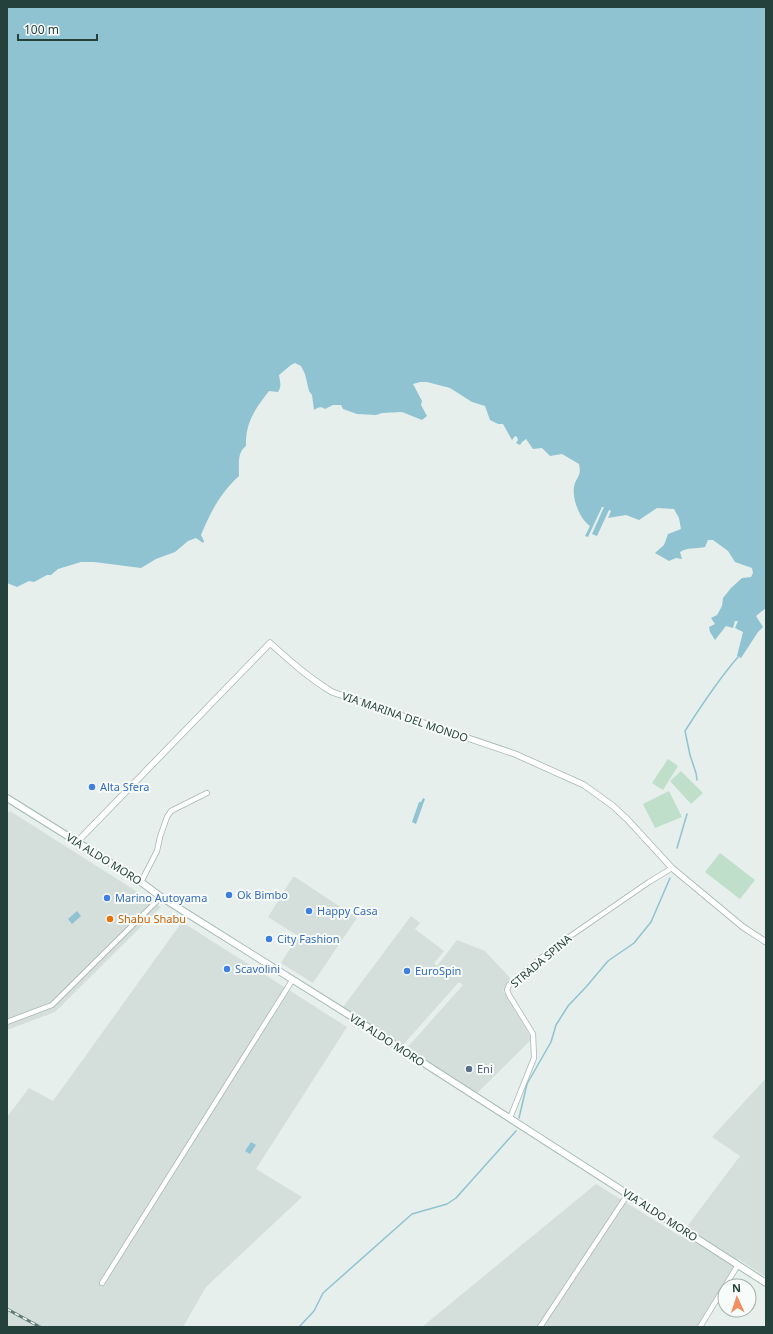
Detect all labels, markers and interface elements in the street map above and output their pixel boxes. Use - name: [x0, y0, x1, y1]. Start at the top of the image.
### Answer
- scale bar: [18, 16, 97, 42]
- text: 100 m: [24, 21, 59, 38]
- street label: VIA MARINA DEL MONDO: [340, 688, 470, 745]
- place label: Alta Sfera: [100, 779, 149, 794]
- marker: Alta Sfera: [87, 782, 97, 792]
- street label: VIA ALDO MORO: [64, 829, 145, 888]
- place label: Ok Bimbo: [237, 887, 288, 902]
- place label: Marino Autoyama: [115, 890, 207, 905]
- marker: Ok Bimbo: [224, 890, 234, 900]
- marker: Marino Autoyama: [102, 893, 112, 903]
- place label: Happy Casa: [317, 903, 378, 918]
- marker: Happy Casa: [304, 906, 314, 916]
- place label: Shabu Shabu: [118, 911, 186, 926]
- marker: Shabu Shabu: [105, 914, 115, 924]
- street label: STRADA SPINA: [507, 930, 575, 991]
- place label: City Fashion: [277, 931, 339, 946]
- marker: City Fashion: [264, 934, 274, 944]
- place label: Scavolini: [235, 961, 280, 976]
- place label: EuroSpin: [415, 963, 461, 978]
- marker: Scavolini: [222, 964, 232, 974]
- marker: EuroSpin: [402, 966, 412, 976]
- street label: VIA ALDO MORO: [347, 1010, 428, 1069]
- place label: Eni: [477, 1061, 493, 1076]
- marker: Eni: [464, 1064, 474, 1074]
- street label: VIA ALDO MORO: [620, 1185, 701, 1244]
- north arrow: [717, 1278, 757, 1318]
- text: N: [732, 1280, 741, 1295]

